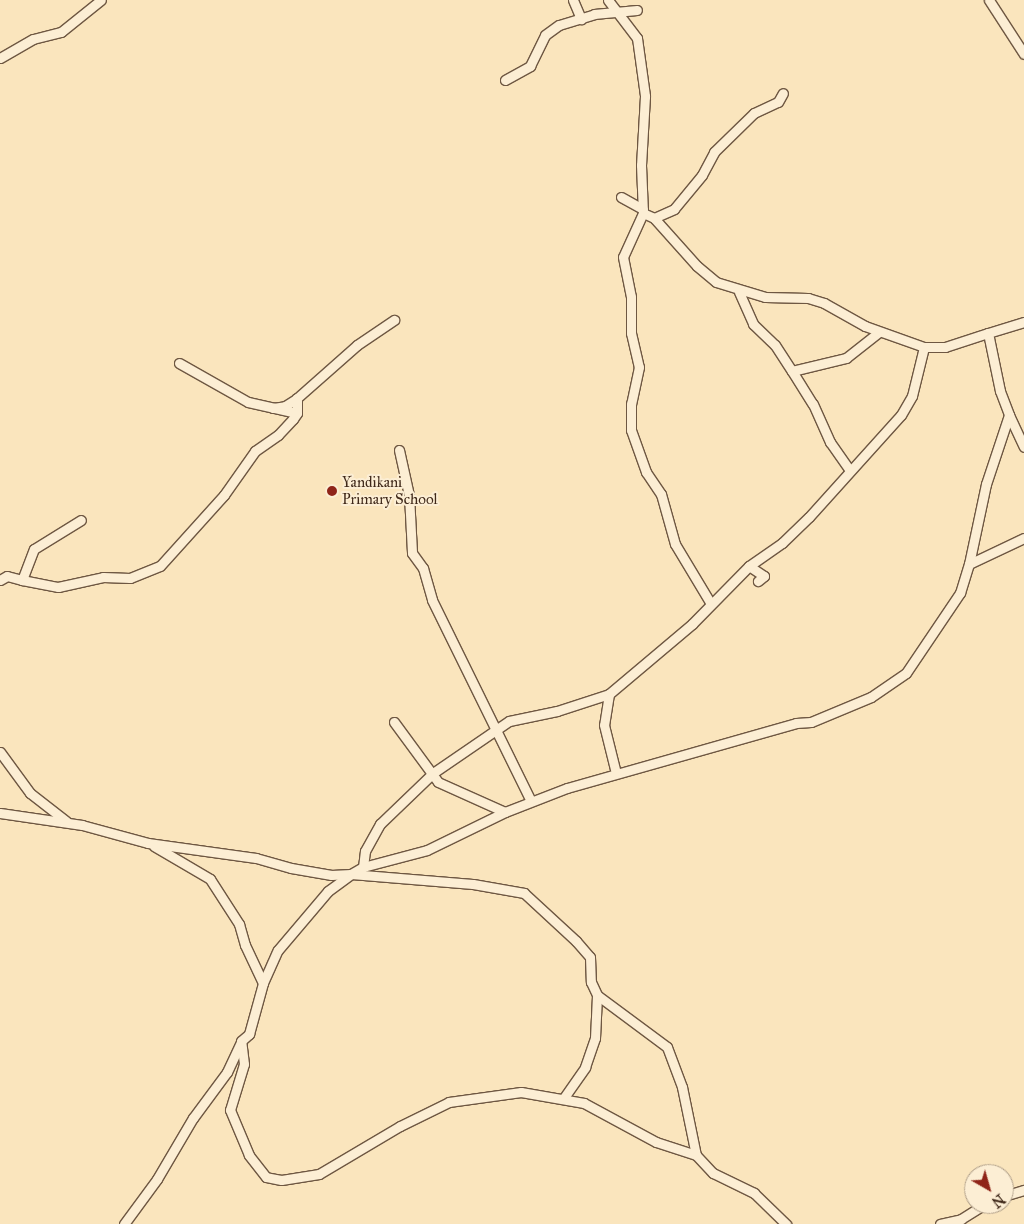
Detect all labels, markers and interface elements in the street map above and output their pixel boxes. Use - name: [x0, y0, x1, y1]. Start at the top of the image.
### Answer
- place label: Yandikani Primary School: [342, 473, 438, 508]
- marker: Yandikani Primary School: [326, 485, 338, 497]
- north arrow: [964, 1164, 1014, 1214]
- text: N: [988, 1190, 1008, 1211]

